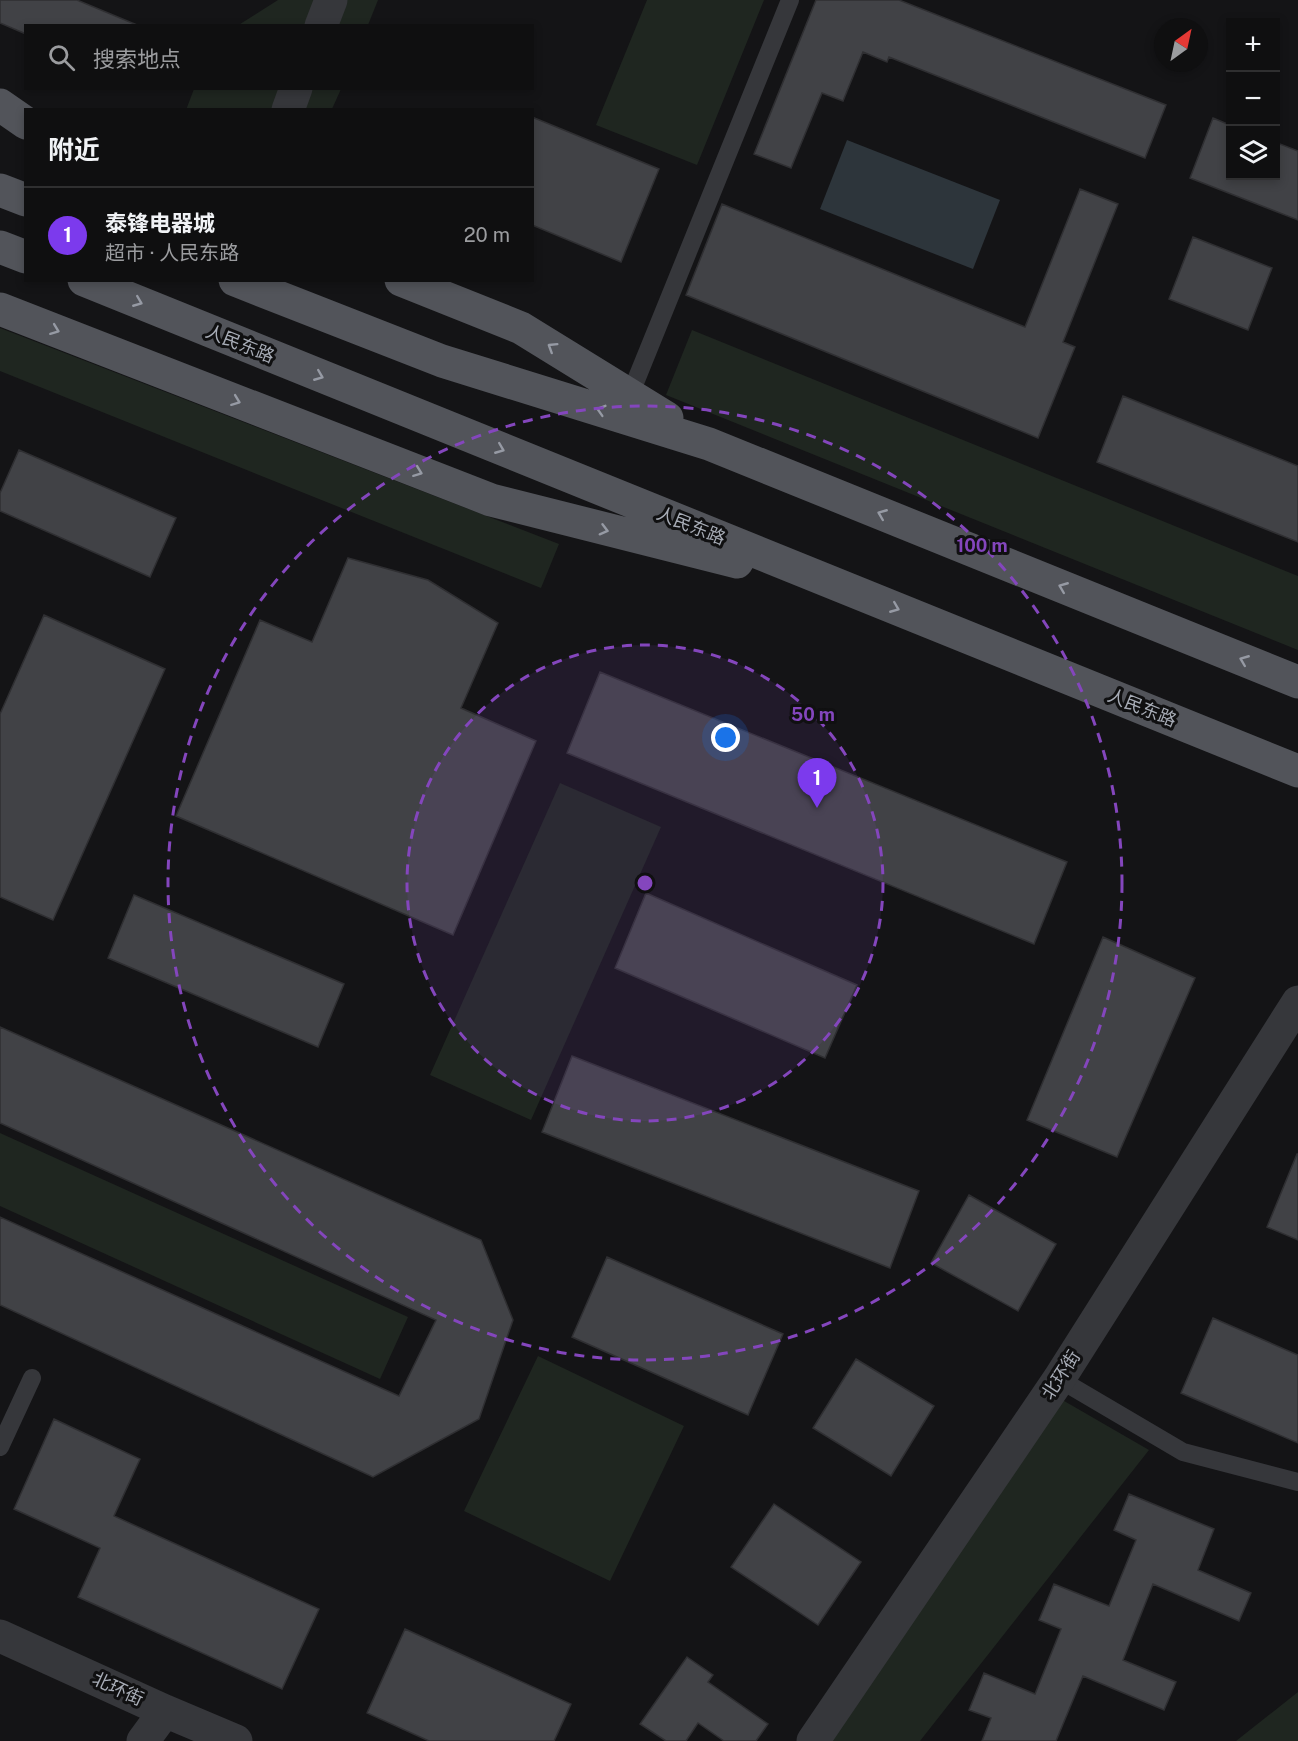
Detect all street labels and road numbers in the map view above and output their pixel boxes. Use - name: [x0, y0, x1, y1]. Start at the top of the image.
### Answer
- street label: 人民东路: [203, 320, 277, 367]
- street label: 人民东路: [654, 502, 728, 549]
- street label: 人民东路: [1105, 684, 1179, 731]
- street label: 北环街: [1037, 1346, 1084, 1403]
- street label: 北环街: [89, 1668, 147, 1709]

